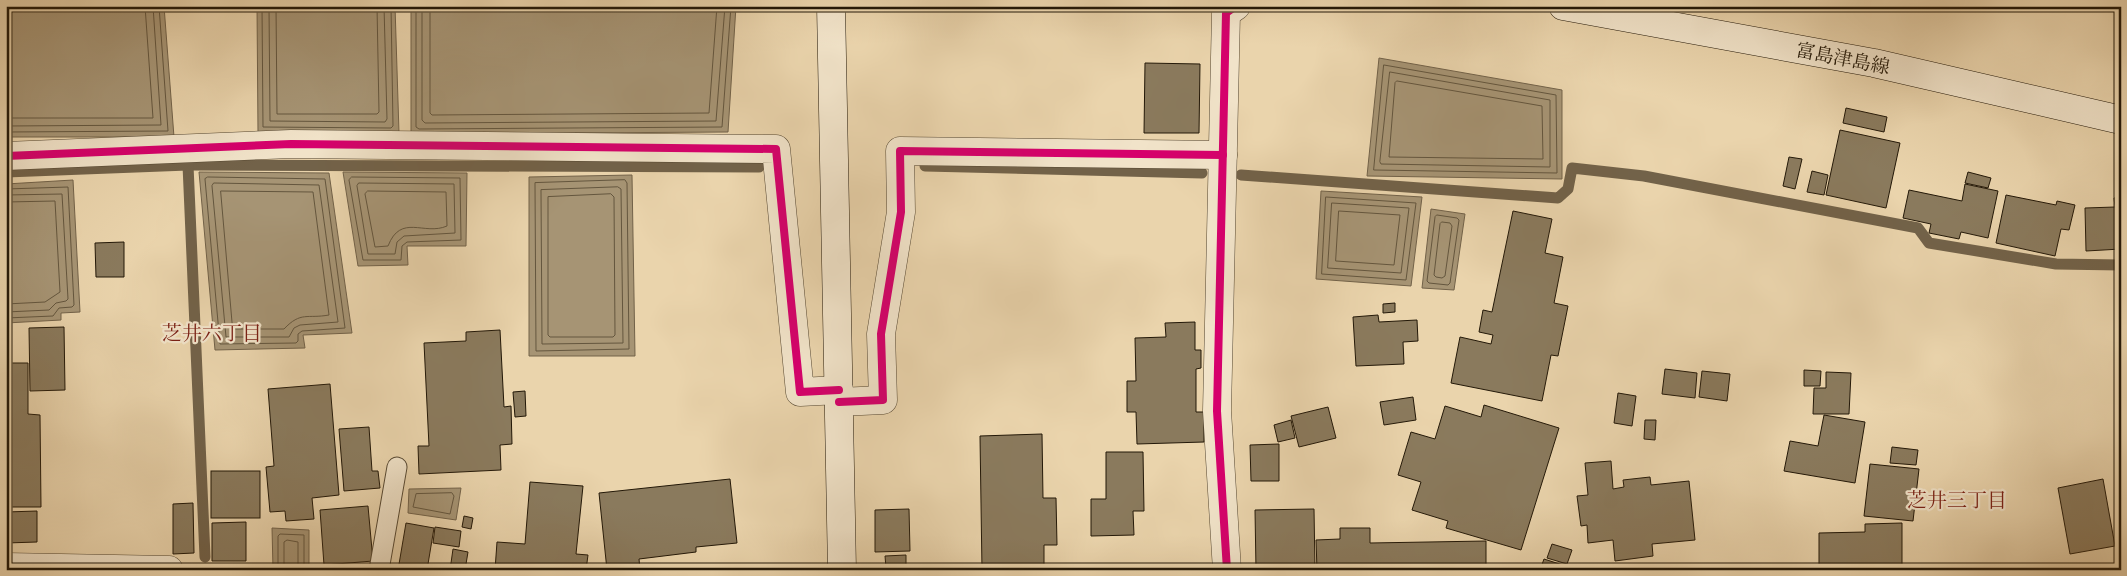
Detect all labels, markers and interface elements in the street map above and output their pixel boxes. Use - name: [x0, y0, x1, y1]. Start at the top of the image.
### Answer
- street label: 富島津島線: [1794, 35, 1892, 81]
- district label: 芝井六丁目: [162, 318, 262, 347]
- district label: 芝井三丁目: [1907, 485, 2007, 514]

